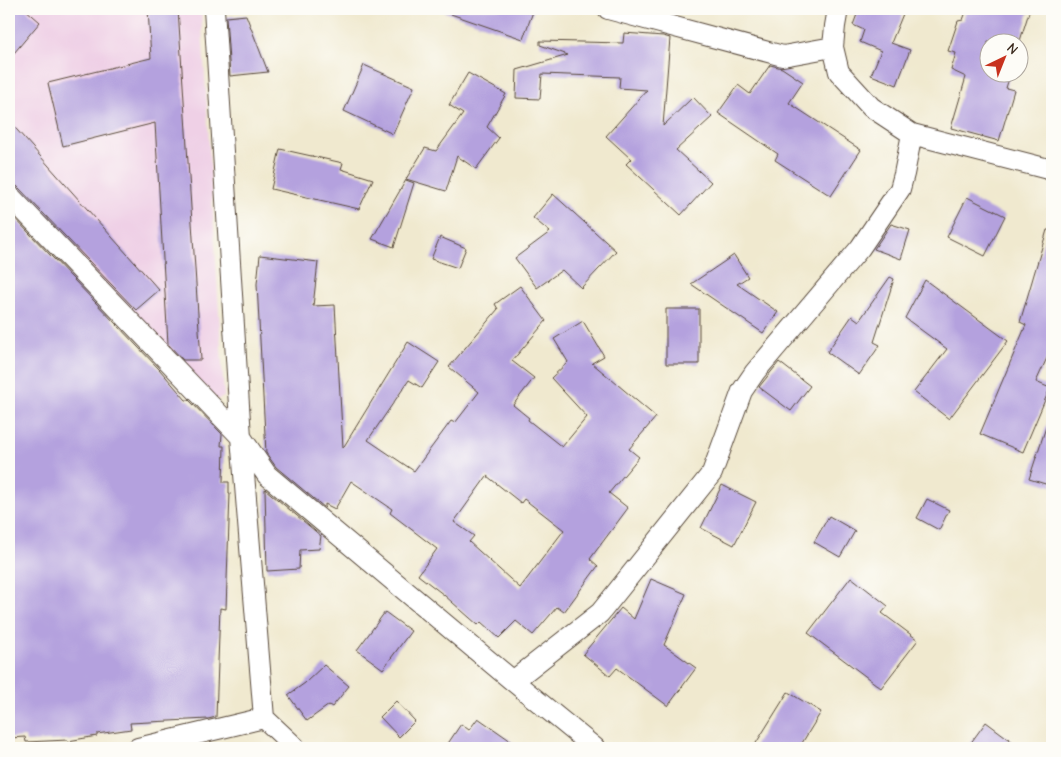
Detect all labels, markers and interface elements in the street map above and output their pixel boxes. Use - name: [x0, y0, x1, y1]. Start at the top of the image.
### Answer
- north arrow: [978, 32, 1028, 82]
- text: N: [1003, 40, 1022, 58]

